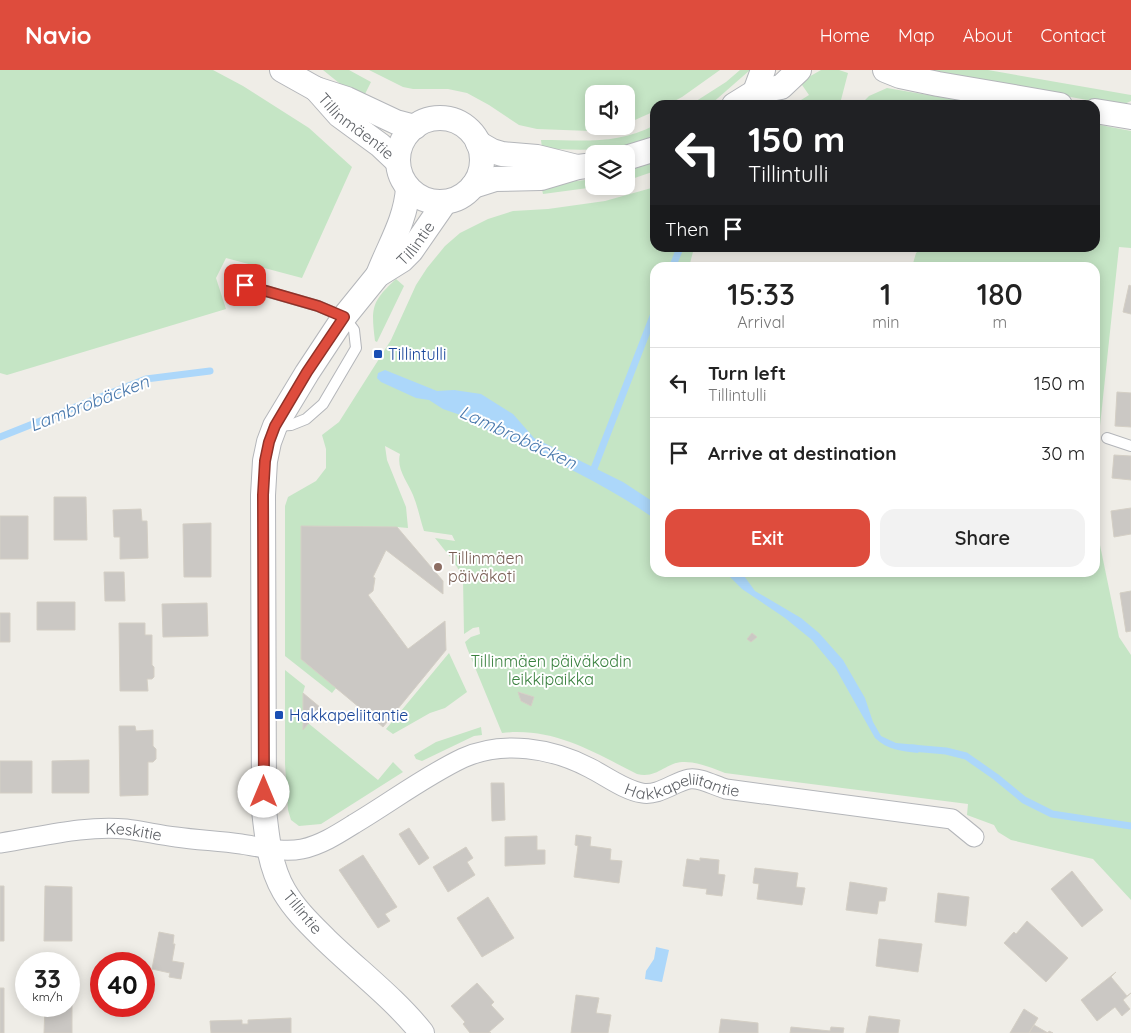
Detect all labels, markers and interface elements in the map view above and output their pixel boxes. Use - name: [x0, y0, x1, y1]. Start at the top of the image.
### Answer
- text: Navio: [25, 20, 92, 50]
- text: Home: [820, 24, 870, 47]
- text: Map: [898, 24, 935, 47]
- text: About: [963, 24, 1013, 47]
- text: Contact: [1041, 24, 1106, 47]
- map controls: [585, 85, 635, 195]
- button: sound: [585, 85, 635, 135]
- street label: Tillinmäentie: [314, 88, 399, 163]
- text: 150 m: [748, 117, 845, 161]
- icon: left: [665, 120, 730, 185]
- button: layers: [585, 145, 635, 195]
- text: Tillintulli: [748, 160, 828, 188]
- icon: arrive: [719, 215, 747, 243]
- street label: Tillintie: [392, 217, 439, 270]
- text: Then: [665, 217, 709, 241]
- pin: [224, 264, 266, 306]
- icon: arrive: [231, 271, 259, 299]
- text: 15:33: [727, 275, 795, 313]
- text: 1: [880, 275, 892, 313]
- text: 180: [977, 275, 1023, 313]
- text: Arrival: [737, 312, 785, 332]
- text: min: [872, 312, 899, 332]
- text: m: [992, 312, 1007, 332]
- place label: Tillintulli: [388, 344, 446, 364]
- marker: Tillintulli: [372, 348, 384, 360]
- text: Turn left: [708, 361, 786, 385]
- water label: Lambrobäcken: [26, 369, 153, 436]
- icon: left: [665, 369, 693, 397]
- text: 150 m: [1034, 371, 1085, 395]
- text: Tillintulli: [708, 385, 766, 405]
- water label: Lambrobäcken: [456, 400, 581, 474]
- icon: arrive: [665, 439, 693, 467]
- text: Arrive at destination: [708, 441, 897, 465]
- text: 30 m: [1041, 441, 1085, 465]
- button: Exit: [665, 509, 870, 567]
- button: Share: [880, 509, 1085, 567]
- place label: Tillinmäen päiväkoti: [448, 548, 524, 586]
- marker: Tillinmäen päiväkoti: [432, 561, 444, 573]
- park label: Tillinmäen päiväkodin leikkipaikka: [470, 651, 632, 689]
- place label: Hakkapeliitantie: [289, 705, 408, 725]
- marker: Hakkapeliitantie: [273, 709, 285, 721]
- position arrow: [237, 765, 289, 817]
- street label: Hakkapeliitantie: [622, 769, 741, 804]
- street label: Keskitie: [105, 818, 164, 845]
- street label: Tillintie: [279, 886, 327, 938]
- speed limit sign: 40: [90, 952, 155, 1017]
- text: 33: [34, 963, 61, 994]
- text: km/h: [32, 989, 63, 1004]

